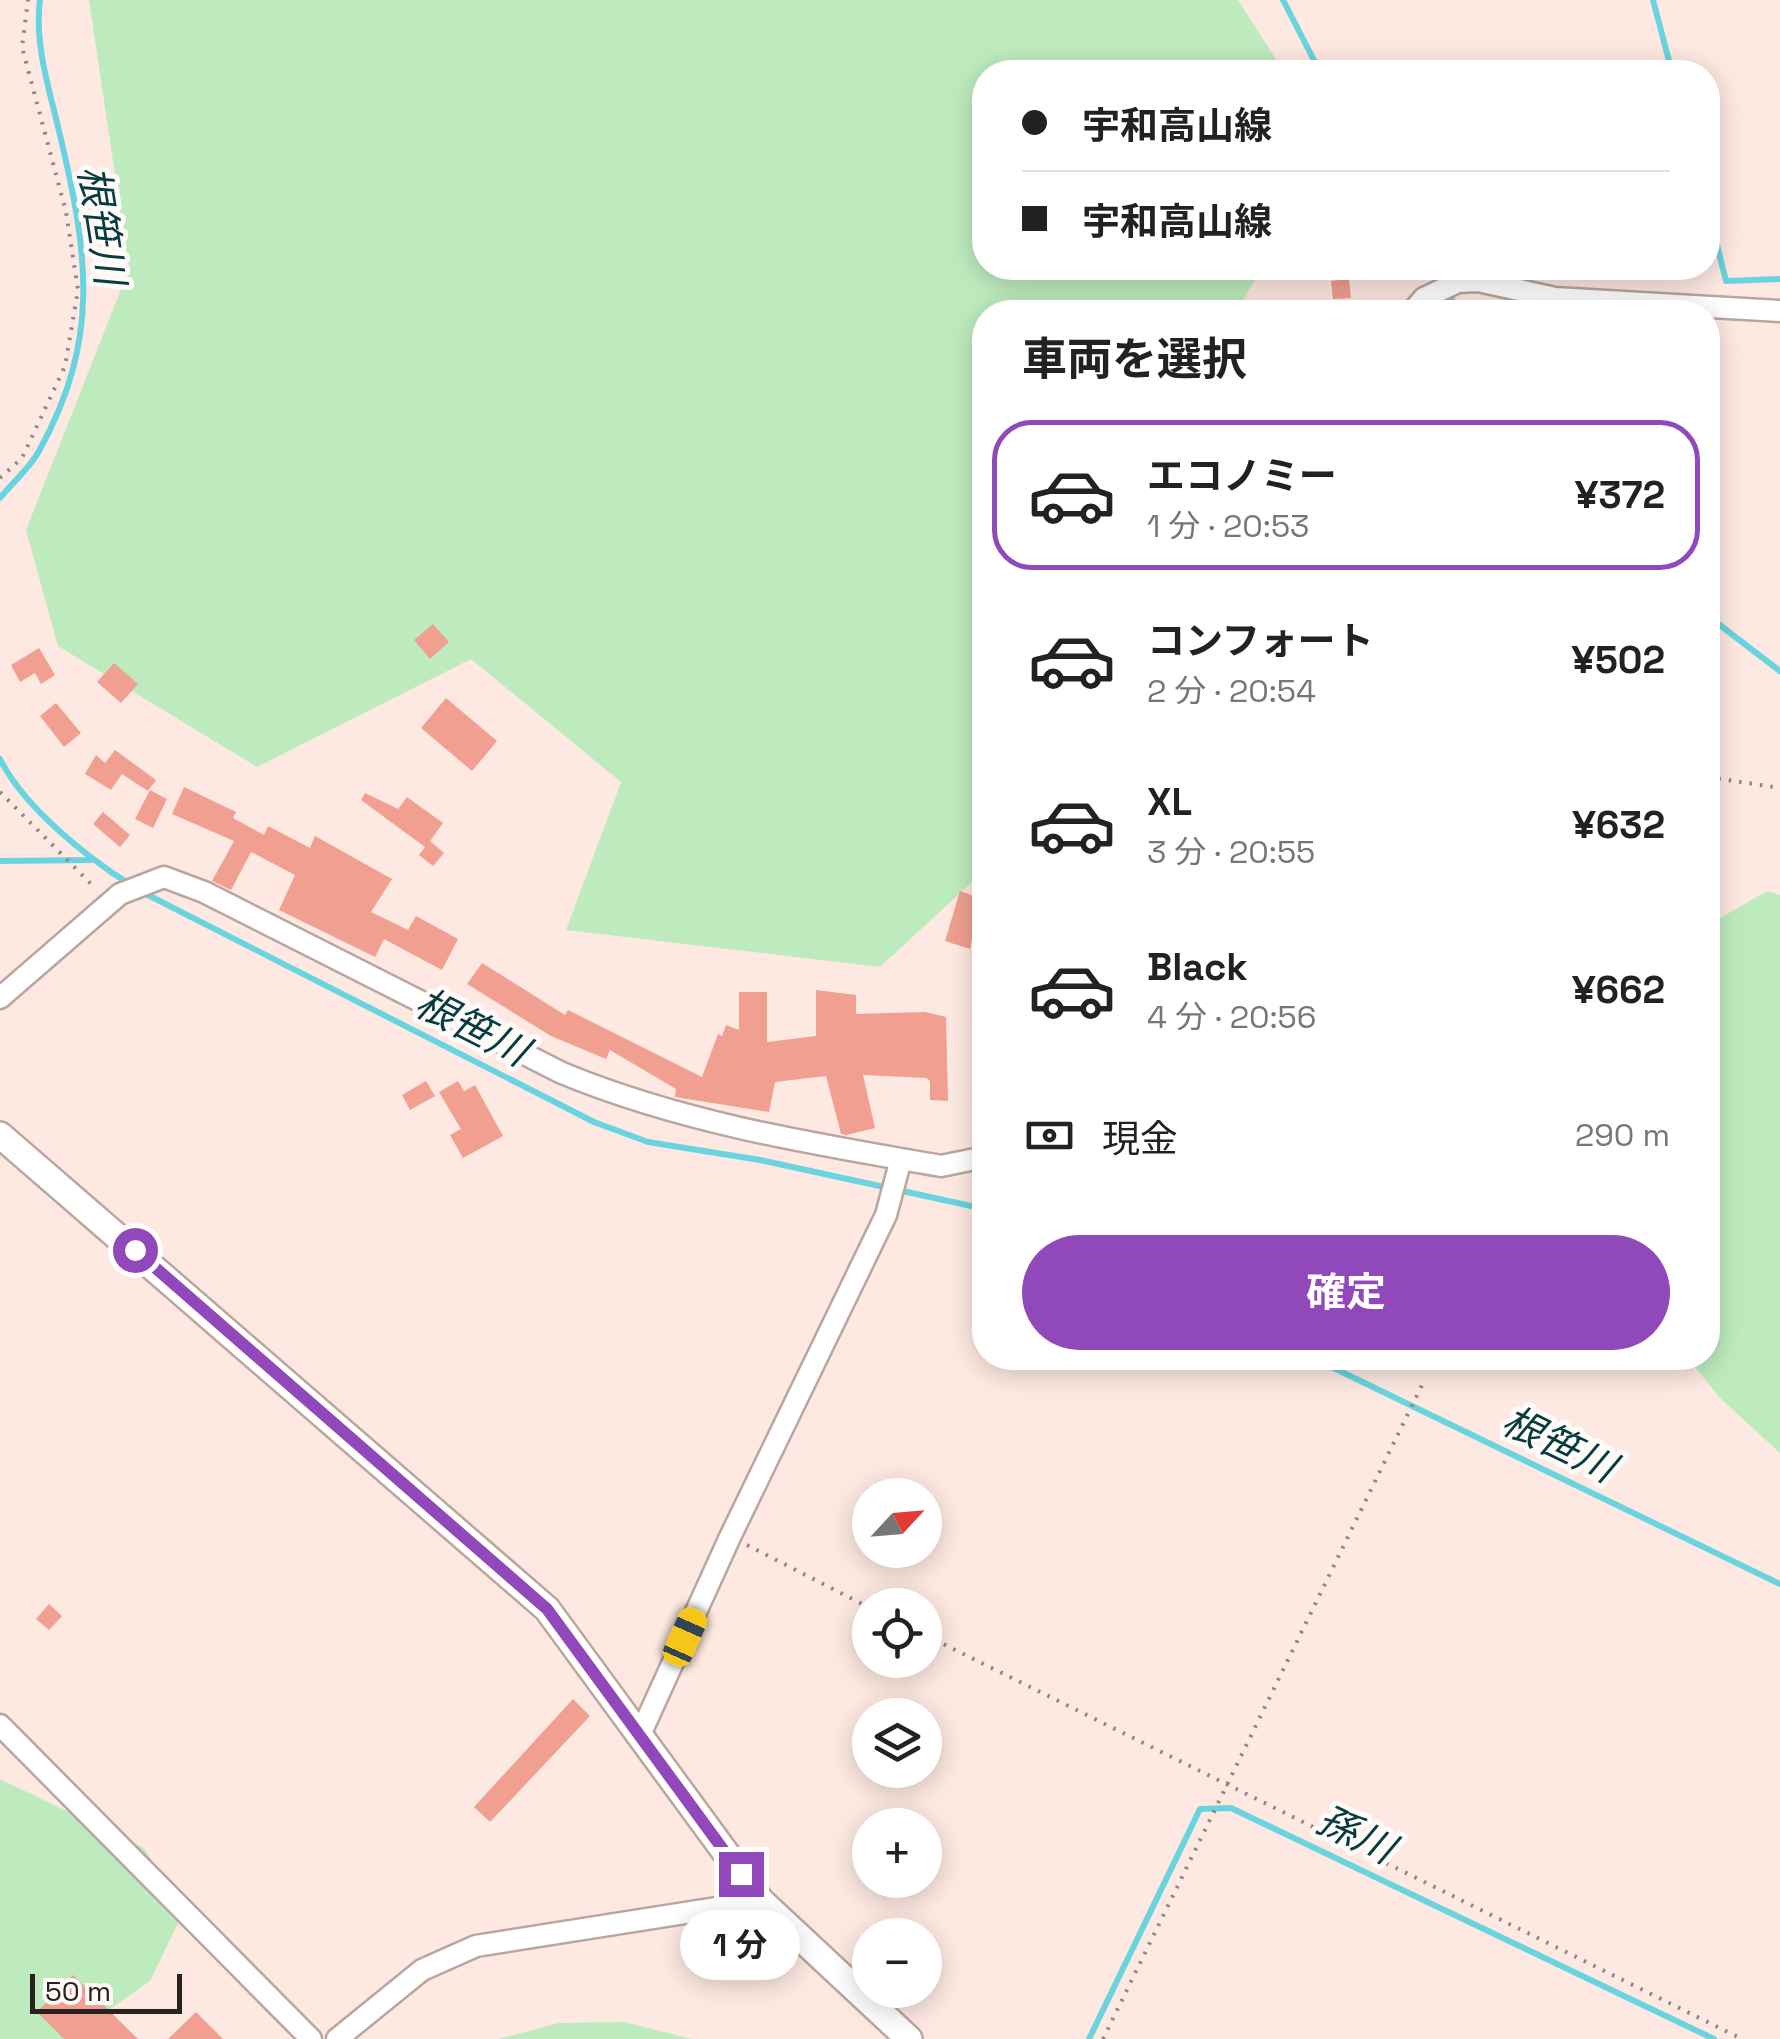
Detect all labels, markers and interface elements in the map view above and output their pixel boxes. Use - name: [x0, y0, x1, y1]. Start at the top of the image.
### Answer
- text: 宇和高山線: [1082, 102, 1272, 150]
- water label: 根笹川: [67, 162, 137, 292]
- text: 宇和高山線: [1082, 198, 1272, 246]
- text: 車両を選択: [1022, 331, 1247, 388]
- icon: car: [1027, 450, 1117, 540]
- text: エコノミー: [1147, 452, 1337, 500]
- text: ¥372: [1575, 471, 1665, 519]
- text: 1 分 · 20:53: [1147, 506, 1309, 546]
- icon: car: [1027, 615, 1117, 705]
- text: コンフォート: [1147, 617, 1374, 665]
- text: ¥502: [1571, 636, 1665, 684]
- text: 2 分 · 20:54: [1147, 671, 1316, 711]
- text: XL: [1147, 778, 1192, 826]
- icon: car: [1027, 780, 1117, 870]
- text: ¥632: [1572, 801, 1665, 849]
- text: 3 分 · 20:55: [1147, 832, 1315, 872]
- text: Black: [1147, 943, 1248, 991]
- icon: car: [1027, 945, 1117, 1035]
- text: ¥662: [1572, 966, 1665, 1014]
- water label: 根笹川: [407, 977, 540, 1079]
- text: 4 分 · 20:56: [1147, 997, 1316, 1037]
- icon: cash: [1022, 1108, 1077, 1163]
- text: 現金: [1102, 1115, 1178, 1163]
- text: 290 m: [1575, 1115, 1670, 1155]
- route start: [113, 1228, 158, 1273]
- button: 確定: [1022, 1235, 1670, 1350]
- water label: 根笹川: [1494, 1395, 1627, 1495]
- north arrow: [852, 1478, 942, 1568]
- map controls: [852, 1478, 942, 2008]
- button: locate: [852, 1588, 942, 1678]
- car: [659, 1603, 711, 1671]
- button: layers: [852, 1698, 942, 1788]
- water label: 孫川: [1309, 1794, 1407, 1877]
- button: +: [852, 1808, 942, 1898]
- route end: [719, 1852, 764, 1897]
- callout: 1 分: [681, 1909, 801, 1979]
- button: −: [852, 1918, 942, 2008]
- text: 1 分: [713, 1925, 767, 1965]
- scale bar: [30, 1969, 182, 2014]
- text: 50 m: [45, 1973, 111, 2009]

